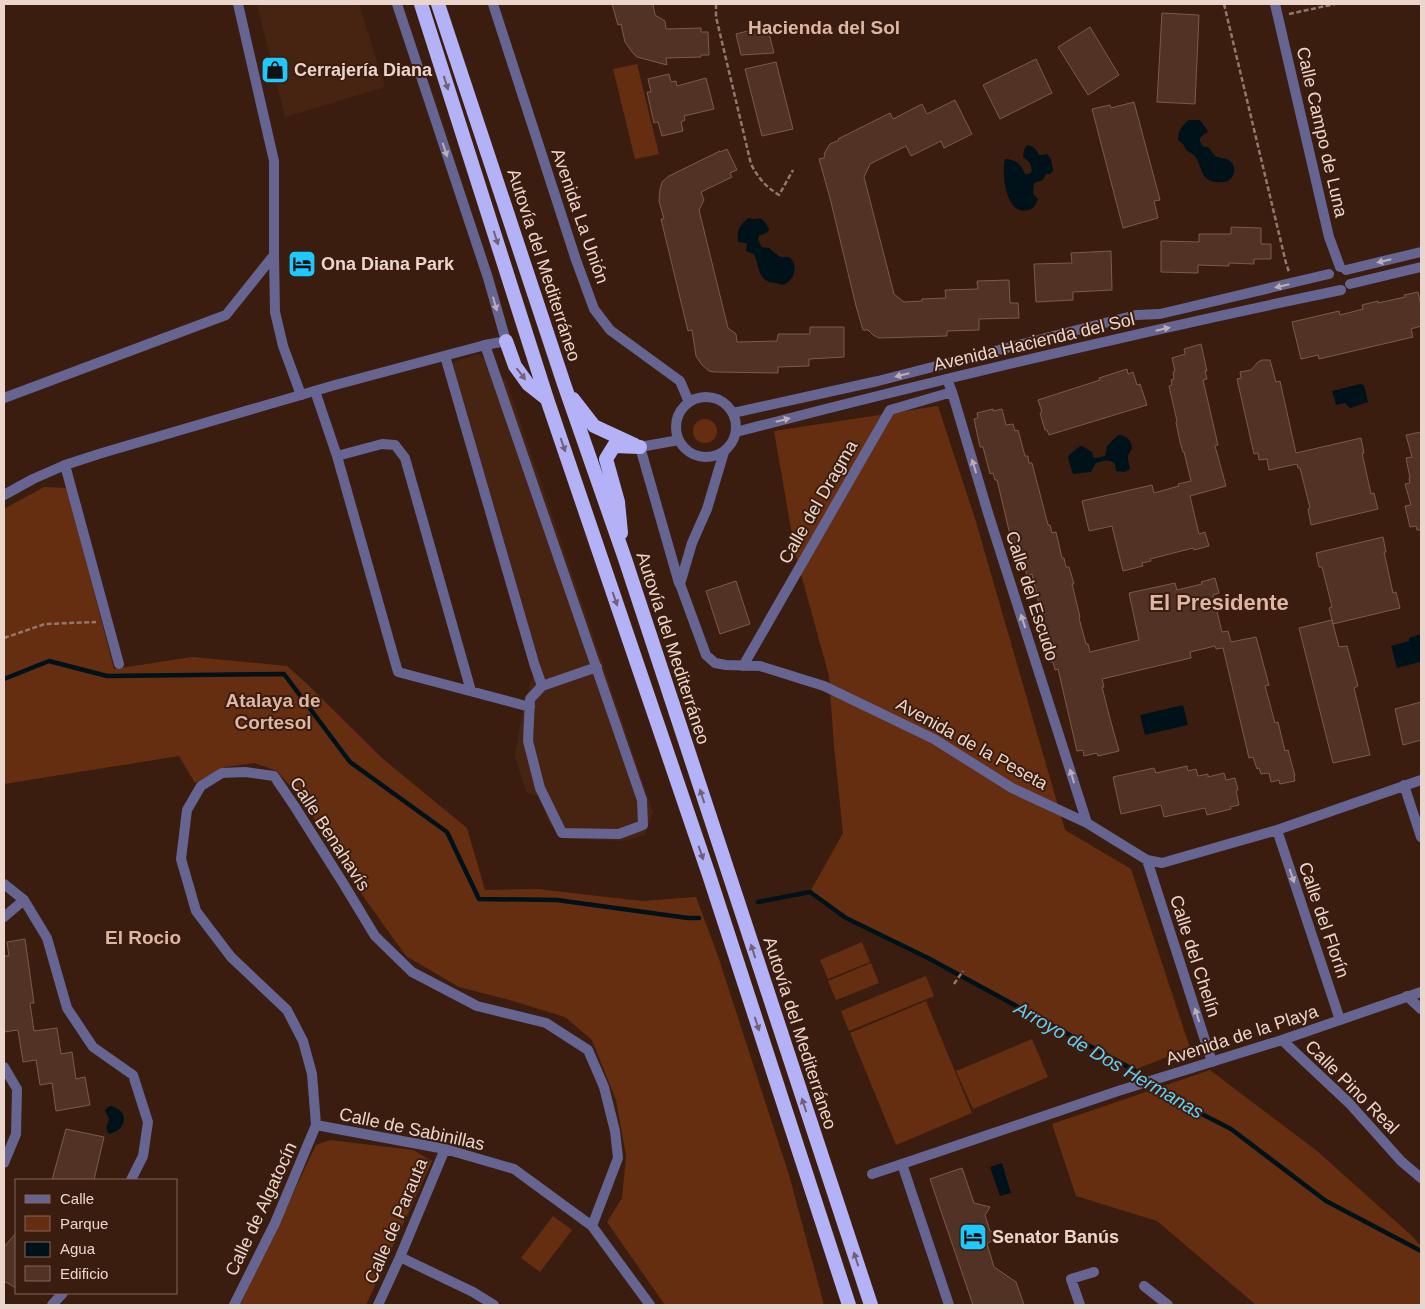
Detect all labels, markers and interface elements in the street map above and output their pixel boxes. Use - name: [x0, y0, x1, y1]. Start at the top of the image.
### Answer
- district label: Hacienda del Sol: [748, 17, 900, 38]
- street label: Calle Campo de Luna: [1293, 45, 1352, 220]
- shop icon: Cerrajería Diana: [260, 55, 290, 85]
- place label: Cerrajería Diana: [294, 60, 433, 80]
- one-way arrow: [443, 76, 451, 91]
- one-way arrow: [442, 142, 449, 157]
- street label: Avenida La Unión: [547, 146, 613, 286]
- street label: Autovía del Mediterráneo: [503, 166, 585, 364]
- one-way arrow: [493, 231, 500, 246]
- hotel icon: Ona Diana Park: [287, 249, 317, 279]
- place label: Ona Diana Park: [321, 254, 455, 274]
- one-way arrow: [1376, 257, 1391, 265]
- one-way arrow: [1274, 282, 1289, 290]
- one-way arrow: [492, 297, 500, 312]
- street label: Avenida Hacienda del Sol: [931, 309, 1137, 375]
- one-way arrow: [1155, 325, 1170, 333]
- one-way arrow: [515, 367, 526, 380]
- one-way arrow: [895, 371, 910, 379]
- one-way arrow: [776, 415, 791, 423]
- street label: Calle del Dragma: [775, 436, 862, 567]
- one-way arrow: [560, 438, 567, 453]
- one-way arrow: [970, 459, 978, 474]
- street label: Calle del Escudo: [1002, 529, 1062, 663]
- street label: Autovía del Mediterráneo: [632, 549, 714, 747]
- district label: El Presidente: [1149, 590, 1289, 615]
- one-way arrow: [612, 592, 619, 607]
- one-way arrow: [1019, 613, 1027, 628]
- district label: Atalaya de Cortesol: [225, 690, 321, 733]
- street label: Avenida de la Peseta: [893, 694, 1052, 794]
- one-way arrow: [1068, 768, 1076, 783]
- street label: Calle Benahavís: [286, 774, 374, 894]
- one-way arrow: [698, 789, 705, 804]
- one-way arrow: [698, 845, 705, 860]
- street label: Calle del Florín: [1295, 860, 1353, 980]
- one-way arrow: [1289, 868, 1296, 883]
- street label: Calle del Chelín: [1166, 892, 1224, 1020]
- district label: El Rocio: [105, 927, 181, 948]
- street label: Autovía del Mediterráneo: [759, 934, 841, 1132]
- one-way arrow: [749, 943, 756, 958]
- water label: Arroyo de Dos Hermanas: [1010, 997, 1207, 1123]
- street label: Avenida de la Playa: [1163, 1001, 1322, 1069]
- one-way arrow: [1193, 1007, 1201, 1022]
- one-way arrow: [754, 1016, 762, 1031]
- street label: Calle Pino Real: [1301, 1036, 1403, 1138]
- one-way arrow: [800, 1097, 808, 1112]
- street label: Calle de Sabinillas: [337, 1104, 487, 1154]
- street label: Calle de Algatocín: [221, 1139, 301, 1279]
- street label: Calle de Parauta: [361, 1154, 432, 1287]
- legend: [15, 1179, 178, 1294]
- text: Calle: [60, 1190, 94, 1207]
- text: Parque: [60, 1215, 108, 1232]
- hotel icon: Senator Banús: [958, 1222, 988, 1252]
- place label: Senator Banús: [992, 1227, 1119, 1247]
- text: Agua: [60, 1240, 96, 1257]
- one-way arrow: [851, 1251, 859, 1266]
- text: Edificio: [60, 1265, 108, 1282]

